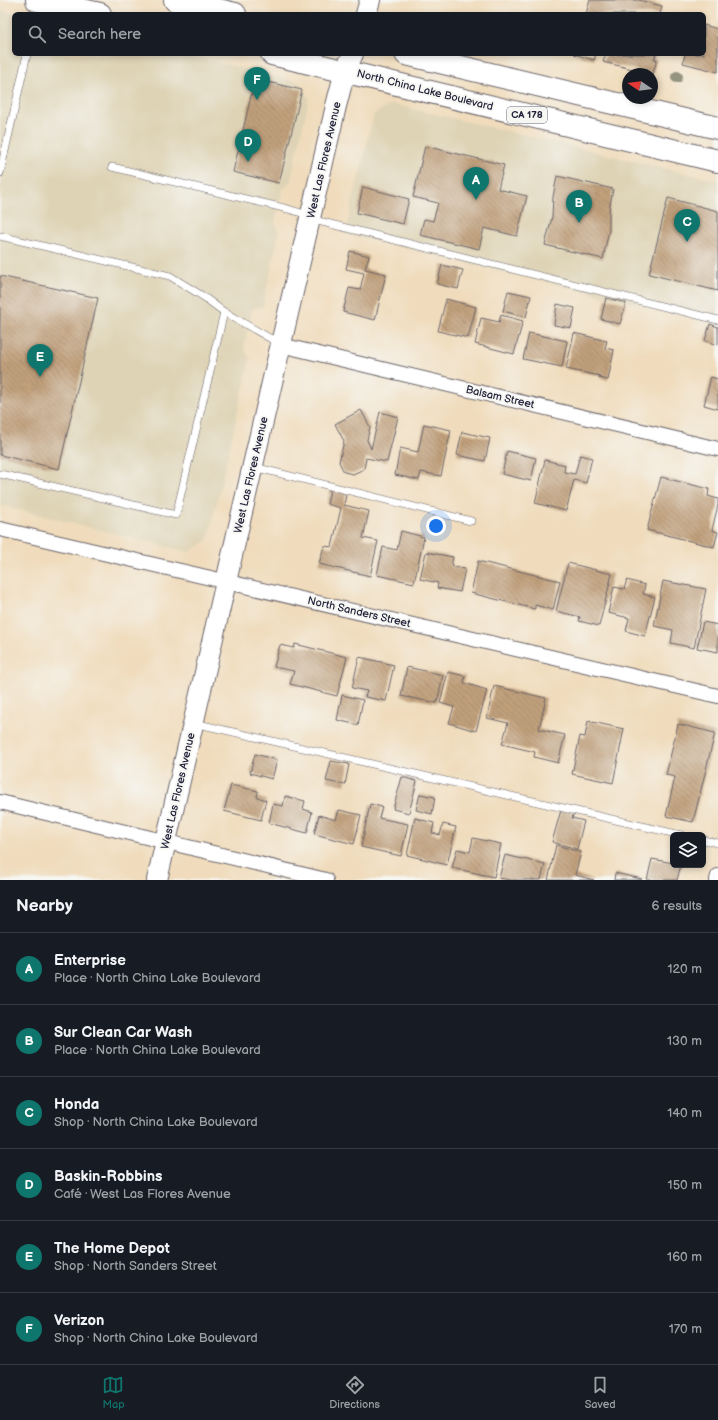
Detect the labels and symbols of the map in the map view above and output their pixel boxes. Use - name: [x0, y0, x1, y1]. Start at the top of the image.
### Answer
- pin: F: [244, 67, 270, 100]
- street label: North China Lake Boulevard: [356, 67, 494, 113]
- north arrow: [622, 68, 658, 104]
- street label: West Las Flores Avenue: [304, 100, 344, 220]
- road number: CA 178: [507, 107, 547, 123]
- pin: D: [235, 129, 261, 162]
- pin: A: [463, 167, 489, 200]
- pin: B: [566, 190, 592, 223]
- pin: C: [674, 209, 700, 242]
- pin: E: [27, 344, 53, 377]
- street label: Balsam Street: [464, 383, 536, 411]
- street label: West Las Flores Avenue: [231, 415, 271, 535]
- your location: [426, 516, 446, 536]
- street label: North Sanders Street: [306, 594, 412, 630]
- street label: West Las Flores Avenue: [158, 731, 198, 851]

